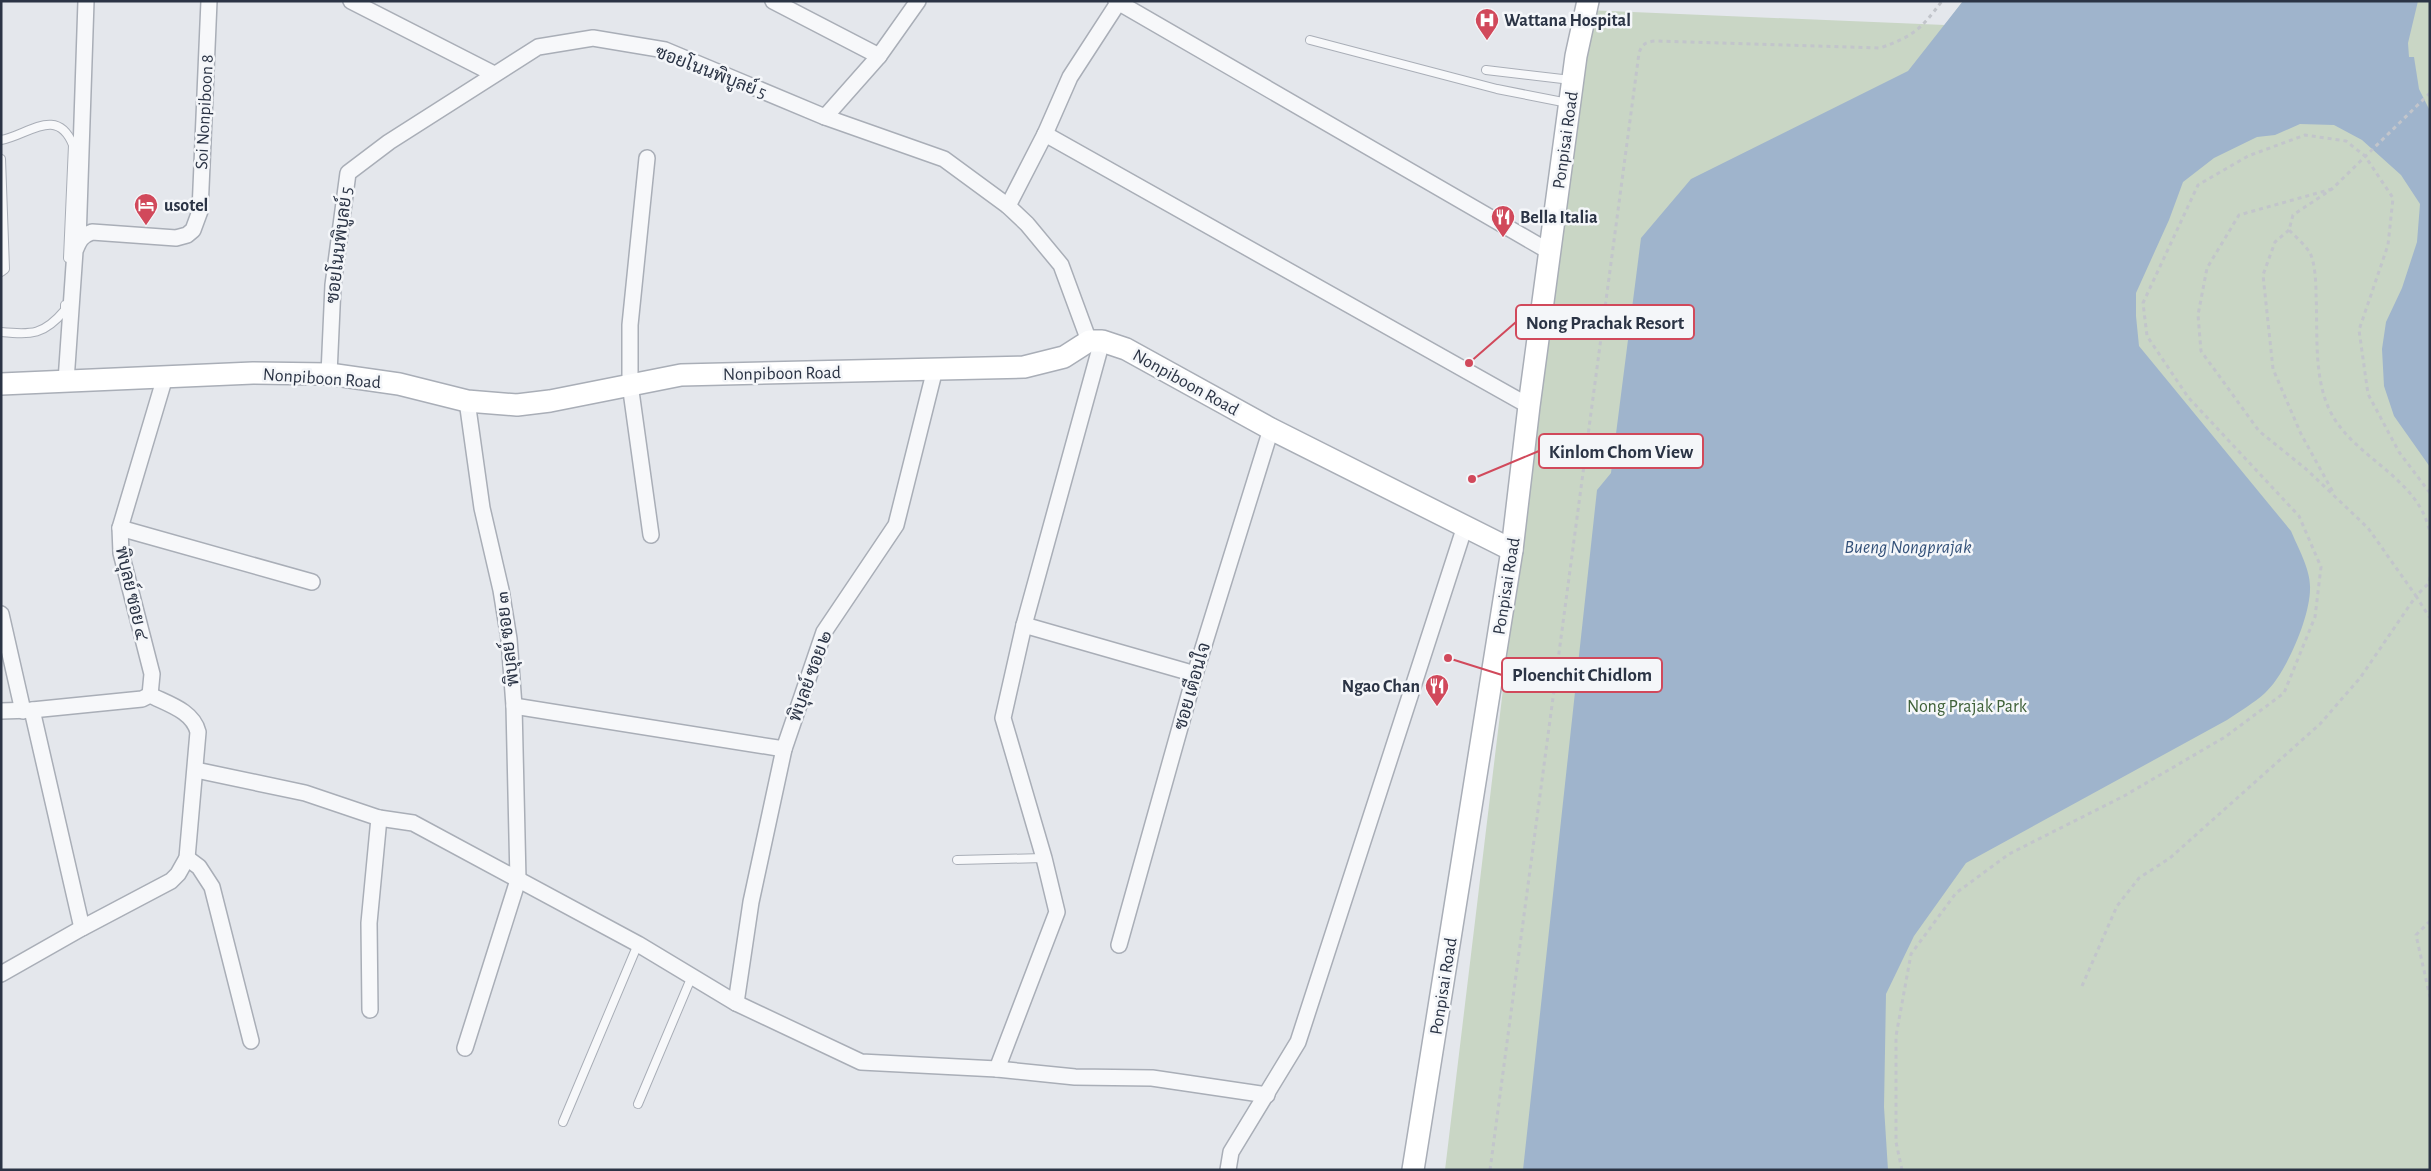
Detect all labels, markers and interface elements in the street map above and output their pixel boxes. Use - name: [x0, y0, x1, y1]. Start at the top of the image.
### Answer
- hospital icon: Wattana Hospital: [1474, 7, 1500, 41]
- place label: Wattana Hospital: [1504, 12, 1631, 30]
- street label: ซอยโนนพิบูลย์ 5: [651, 39, 771, 105]
- street label: Soi Nonpiboon 8: [193, 54, 217, 170]
- street label: Ponpisai Road: [1550, 90, 1582, 190]
- street label: ซอยโนนพิบูลย์ 5: [319, 185, 359, 305]
- hotel icon: usotel: [133, 192, 159, 226]
- place label: usotel: [164, 197, 208, 215]
- restaurant icon: Bella Italia: [1490, 204, 1516, 238]
- place label: Bella Italia: [1520, 209, 1598, 227]
- callout: Nong Prachak Resort: [1516, 305, 1694, 339]
- text: Nong Prachak Resort: [1526, 314, 1685, 333]
- street label: Nonpiboon Road: [1129, 346, 1242, 419]
- street label: Nonpiboon Road: [723, 364, 841, 384]
- street label: Nonpiboon Road: [262, 366, 382, 392]
- callout: Kinlom Chom View: [1539, 434, 1703, 468]
- text: Kinlom Chom View: [1549, 443, 1694, 462]
- street label: Ponpisai Road: [1490, 536, 1524, 636]
- water label: Bueng Nongprajak: [1844, 538, 1972, 557]
- street label: พิบุลย์ ซอย ๔: [110, 544, 156, 643]
- street label: พิบุลย์ ซอย ๓: [488, 590, 525, 688]
- street label: พิบุลย์ ซอย ๒: [781, 627, 838, 725]
- street label: ซอย เตือนใจ: [1167, 639, 1214, 732]
- callout: Ploenchit Chidlom: [1502, 658, 1662, 692]
- text: Ploenchit Chidlom: [1512, 666, 1652, 685]
- restaurant icon: Ngao Chan: [1424, 673, 1450, 707]
- place label: Ngao Chan: [1342, 678, 1420, 696]
- park label: Nong Prajak Park: [1907, 698, 2028, 716]
- street label: Ponpisai Road: [1427, 936, 1461, 1036]

